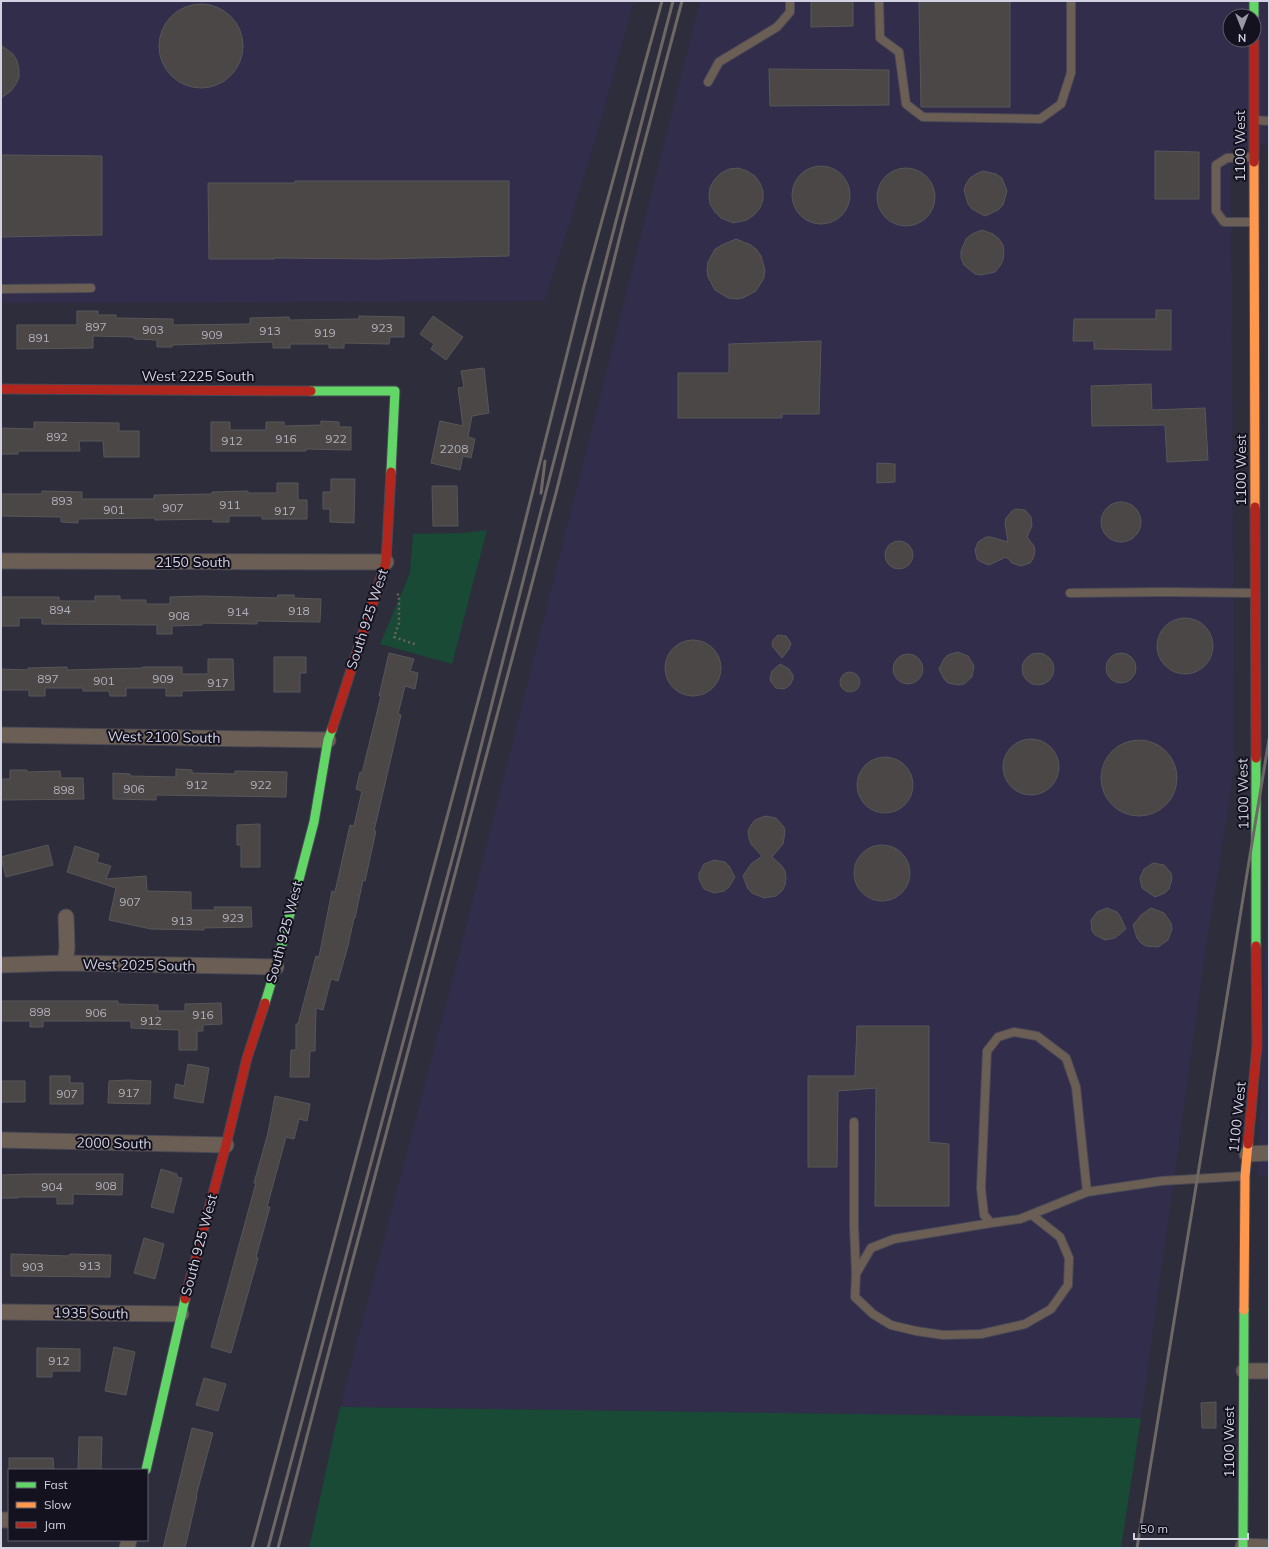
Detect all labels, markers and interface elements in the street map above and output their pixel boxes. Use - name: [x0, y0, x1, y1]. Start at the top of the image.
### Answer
- north arrow: [1222, 8, 1262, 48]
- text: N: [1238, 31, 1246, 45]
- street label: 1100 West: [1231, 110, 1249, 182]
- house number: 897: [85, 319, 107, 334]
- house number: 923: [371, 320, 393, 335]
- house number: 903: [142, 322, 164, 337]
- house number: 913: [259, 323, 281, 338]
- house number: 919: [314, 325, 336, 340]
- house number: 909: [201, 327, 223, 342]
- house number: 891: [28, 330, 50, 345]
- street label: West 2225 South: [142, 367, 254, 385]
- house number: 892: [46, 429, 68, 444]
- house number: 916: [275, 431, 297, 446]
- house number: 922: [325, 431, 347, 446]
- house number: 912: [221, 433, 243, 448]
- street label: 1100 West: [1232, 434, 1250, 506]
- house number: 2208: [440, 441, 468, 456]
- house number: 893: [51, 493, 73, 508]
- house number: 911: [219, 497, 241, 512]
- house number: 907: [162, 500, 184, 515]
- house number: 901: [103, 502, 125, 517]
- house number: 917: [274, 503, 296, 518]
- street label: 2150 South: [155, 553, 231, 571]
- street label: South 925 West: [342, 566, 392, 671]
- house number: 894: [49, 602, 71, 617]
- house number: 918: [288, 603, 310, 618]
- house number: 914: [227, 604, 249, 619]
- house number: 908: [168, 608, 190, 623]
- house number: 897: [37, 671, 59, 686]
- house number: 909: [152, 671, 174, 686]
- house number: 901: [93, 673, 115, 688]
- house number: 917: [207, 675, 229, 690]
- street label: West 2100 South: [107, 727, 221, 747]
- street label: 1100 West: [1233, 758, 1253, 830]
- house number: 912: [186, 777, 208, 792]
- house number: 922: [250, 777, 272, 792]
- house number: 906: [123, 781, 145, 796]
- house number: 898: [53, 782, 75, 797]
- street label: South 925 West: [262, 879, 306, 985]
- house number: 907: [119, 894, 141, 909]
- house number: 923: [222, 910, 244, 925]
- house number: 913: [171, 913, 193, 928]
- street label: West 2025 South: [82, 955, 196, 975]
- house number: 898: [29, 1004, 51, 1019]
- house number: 906: [85, 1005, 107, 1020]
- house number: 916: [192, 1007, 214, 1022]
- house number: 912: [140, 1013, 162, 1028]
- street label: 1100 West: [1224, 1080, 1250, 1153]
- house number: 917: [118, 1085, 140, 1100]
- house number: 907: [56, 1086, 78, 1101]
- street label: 2000 South: [76, 1133, 152, 1153]
- house number: 908: [95, 1178, 117, 1193]
- house number: 904: [41, 1179, 63, 1194]
- street label: South 925 West: [177, 1192, 221, 1298]
- house number: 913: [79, 1258, 101, 1273]
- house number: 903: [22, 1259, 44, 1274]
- street label: 1935 South: [53, 1303, 129, 1323]
- house number: 912: [48, 1353, 70, 1368]
- street label: 1100 West: [1220, 1406, 1238, 1478]
- legend: [8, 1469, 148, 1541]
- text: Fast: [44, 1477, 68, 1492]
- text: Slow: [44, 1497, 72, 1512]
- scale bar: [1134, 1515, 1248, 1541]
- text: Jam: [44, 1517, 66, 1532]
- text: 50 m: [1140, 1521, 1168, 1536]

